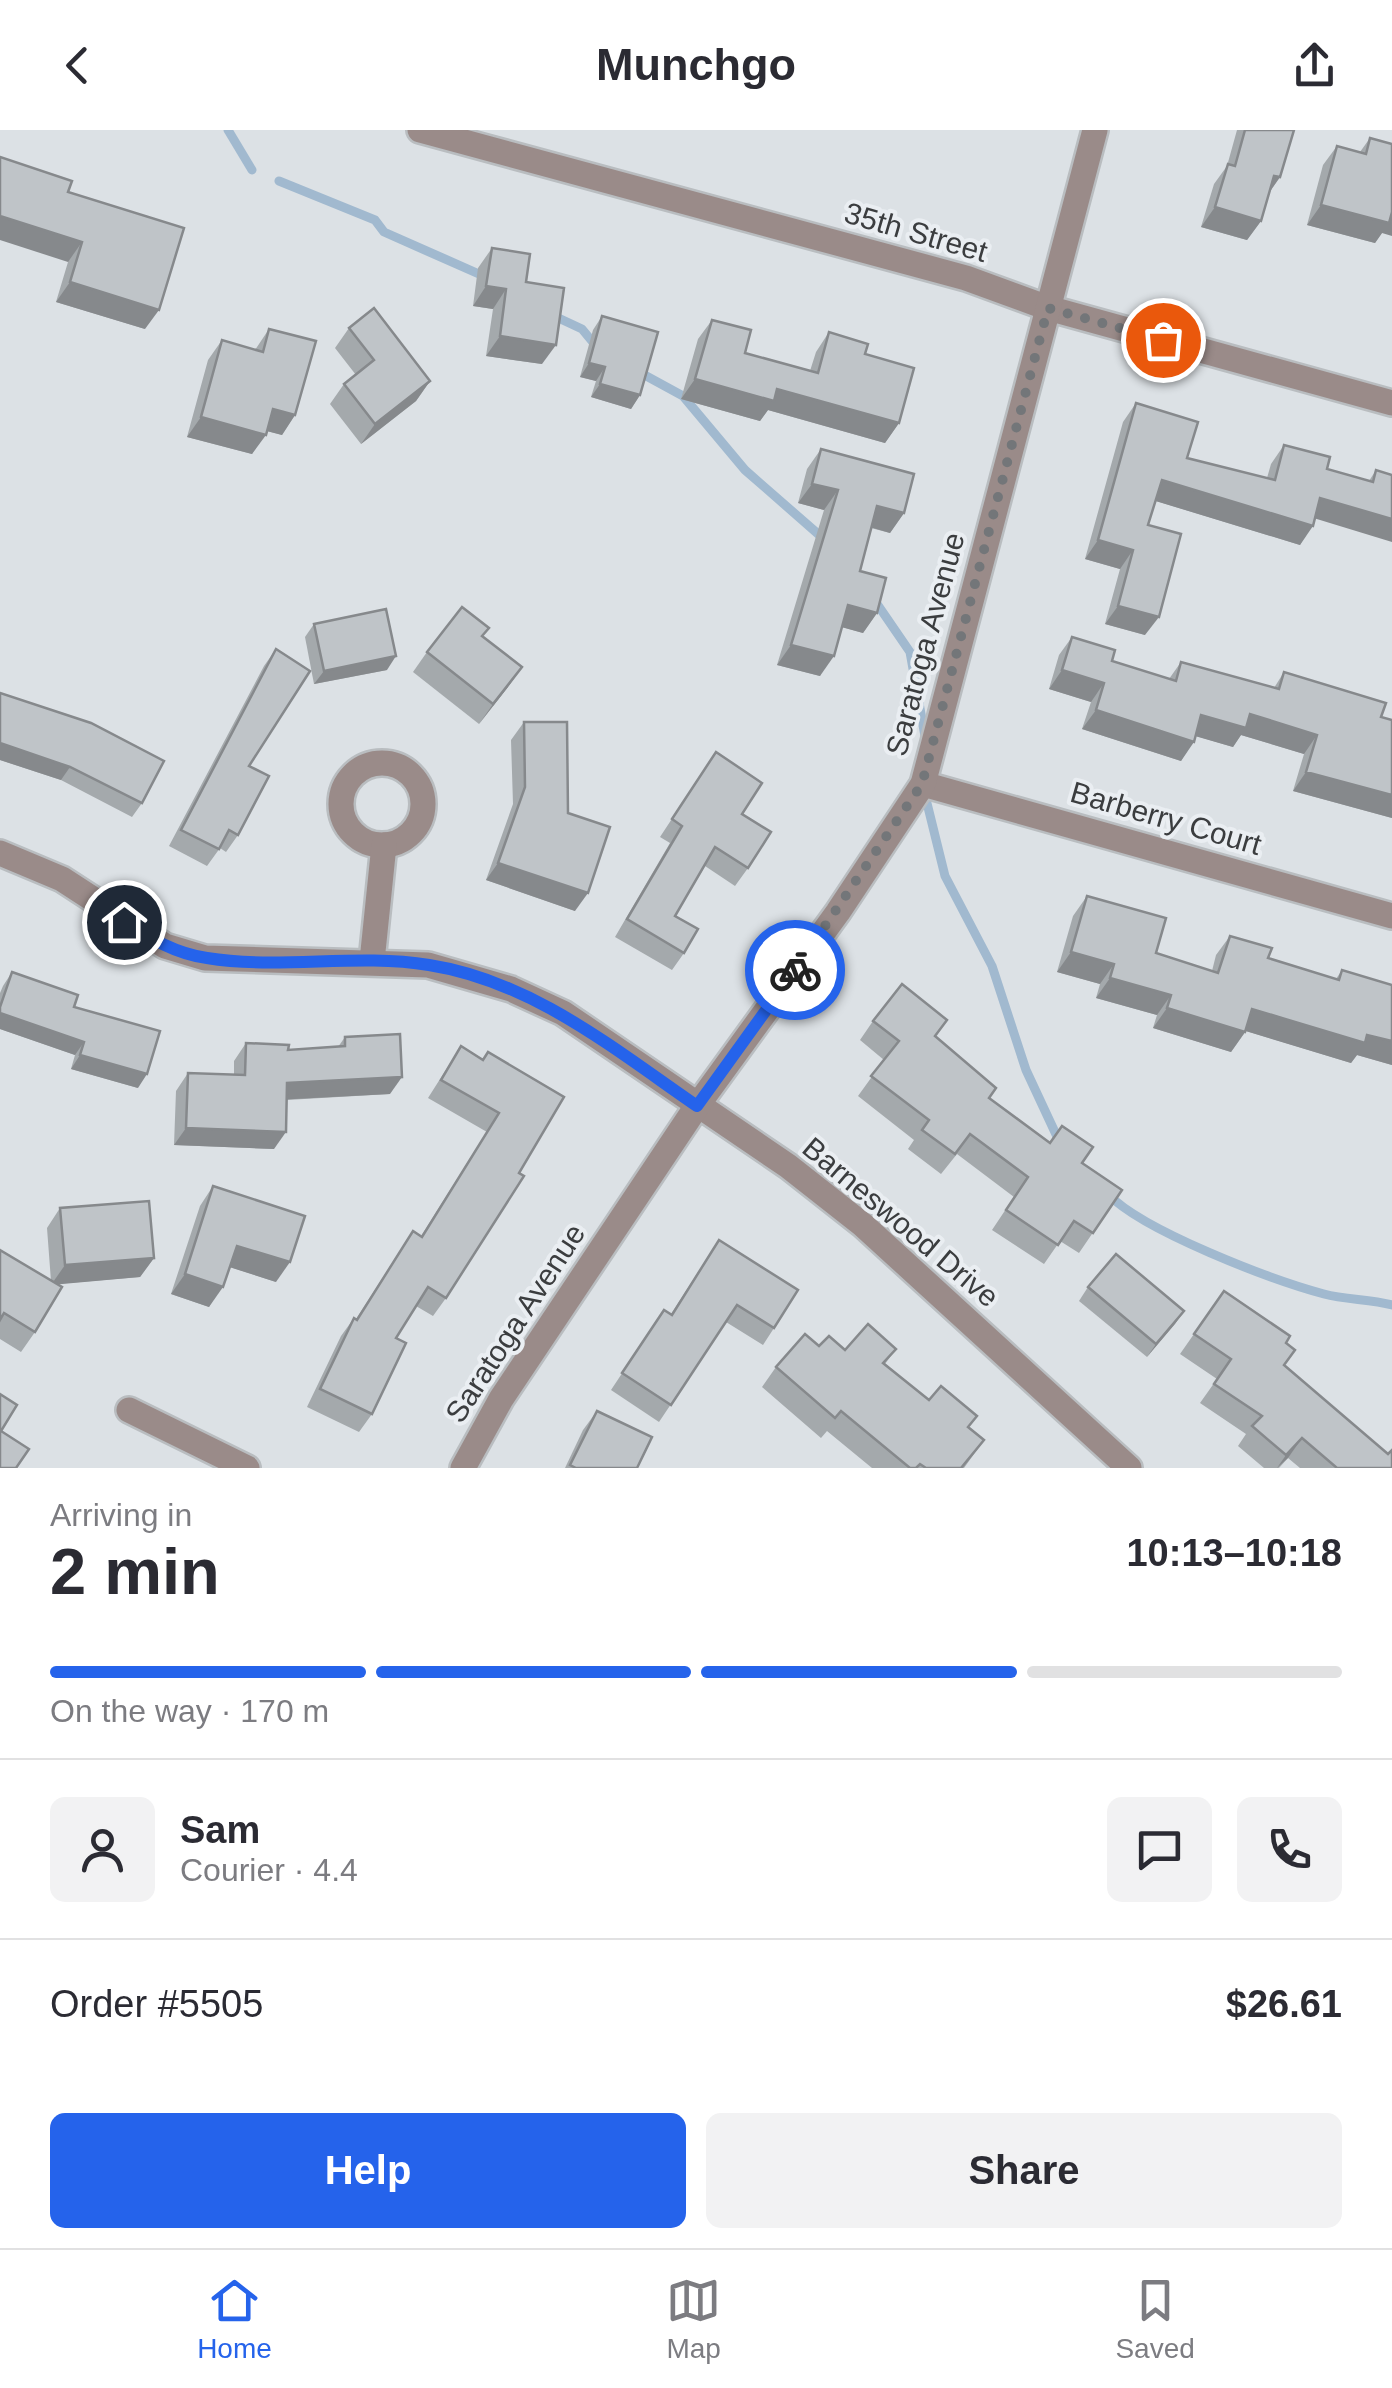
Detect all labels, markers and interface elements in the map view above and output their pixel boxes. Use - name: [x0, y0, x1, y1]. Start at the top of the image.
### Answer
- icon: back: [50, 38, 105, 93]
- icon: share: [1287, 38, 1342, 93]
- text: Munchgo: [596, 39, 796, 90]
- street label: 35th Street: [841, 196, 992, 268]
- pin: [1121, 298, 1206, 383]
- icon: bag: [1136, 313, 1191, 368]
- street label: Saratoga Avenue: [879, 529, 971, 759]
- street label: Barberry Court: [1067, 775, 1266, 861]
- pin: [82, 880, 167, 965]
- icon: home: [97, 895, 152, 950]
- courier: [745, 920, 845, 1020]
- icon: bike: [768, 943, 823, 998]
- street label: Barneswood Drive: [797, 1131, 1005, 1313]
- street label: Saratoga Avenue: [439, 1218, 591, 1428]
- text: Arriving in: [50, 1497, 192, 1533]
- text: 10:13–10:18: [1126, 1532, 1342, 1574]
- text: 2 min: [50, 1535, 220, 1608]
- text: On the way · 170 m: [50, 1693, 329, 1729]
- button: person: [50, 1797, 155, 1902]
- button: chat: [1107, 1797, 1212, 1902]
- button: phone: [1237, 1797, 1342, 1902]
- text: Sam: [180, 1809, 260, 1851]
- text: Courier · 4.4: [180, 1852, 358, 1888]
- text: Order #5505: [50, 1983, 263, 2025]
- text: $26.61: [1226, 1983, 1342, 2025]
- button: Help: [50, 2113, 686, 2228]
- button: Share: [706, 2113, 1342, 2228]
- tab: Home: [197, 2273, 272, 2365]
- tab: Map: [666, 2273, 721, 2365]
- tab: Saved: [1115, 2273, 1195, 2365]

